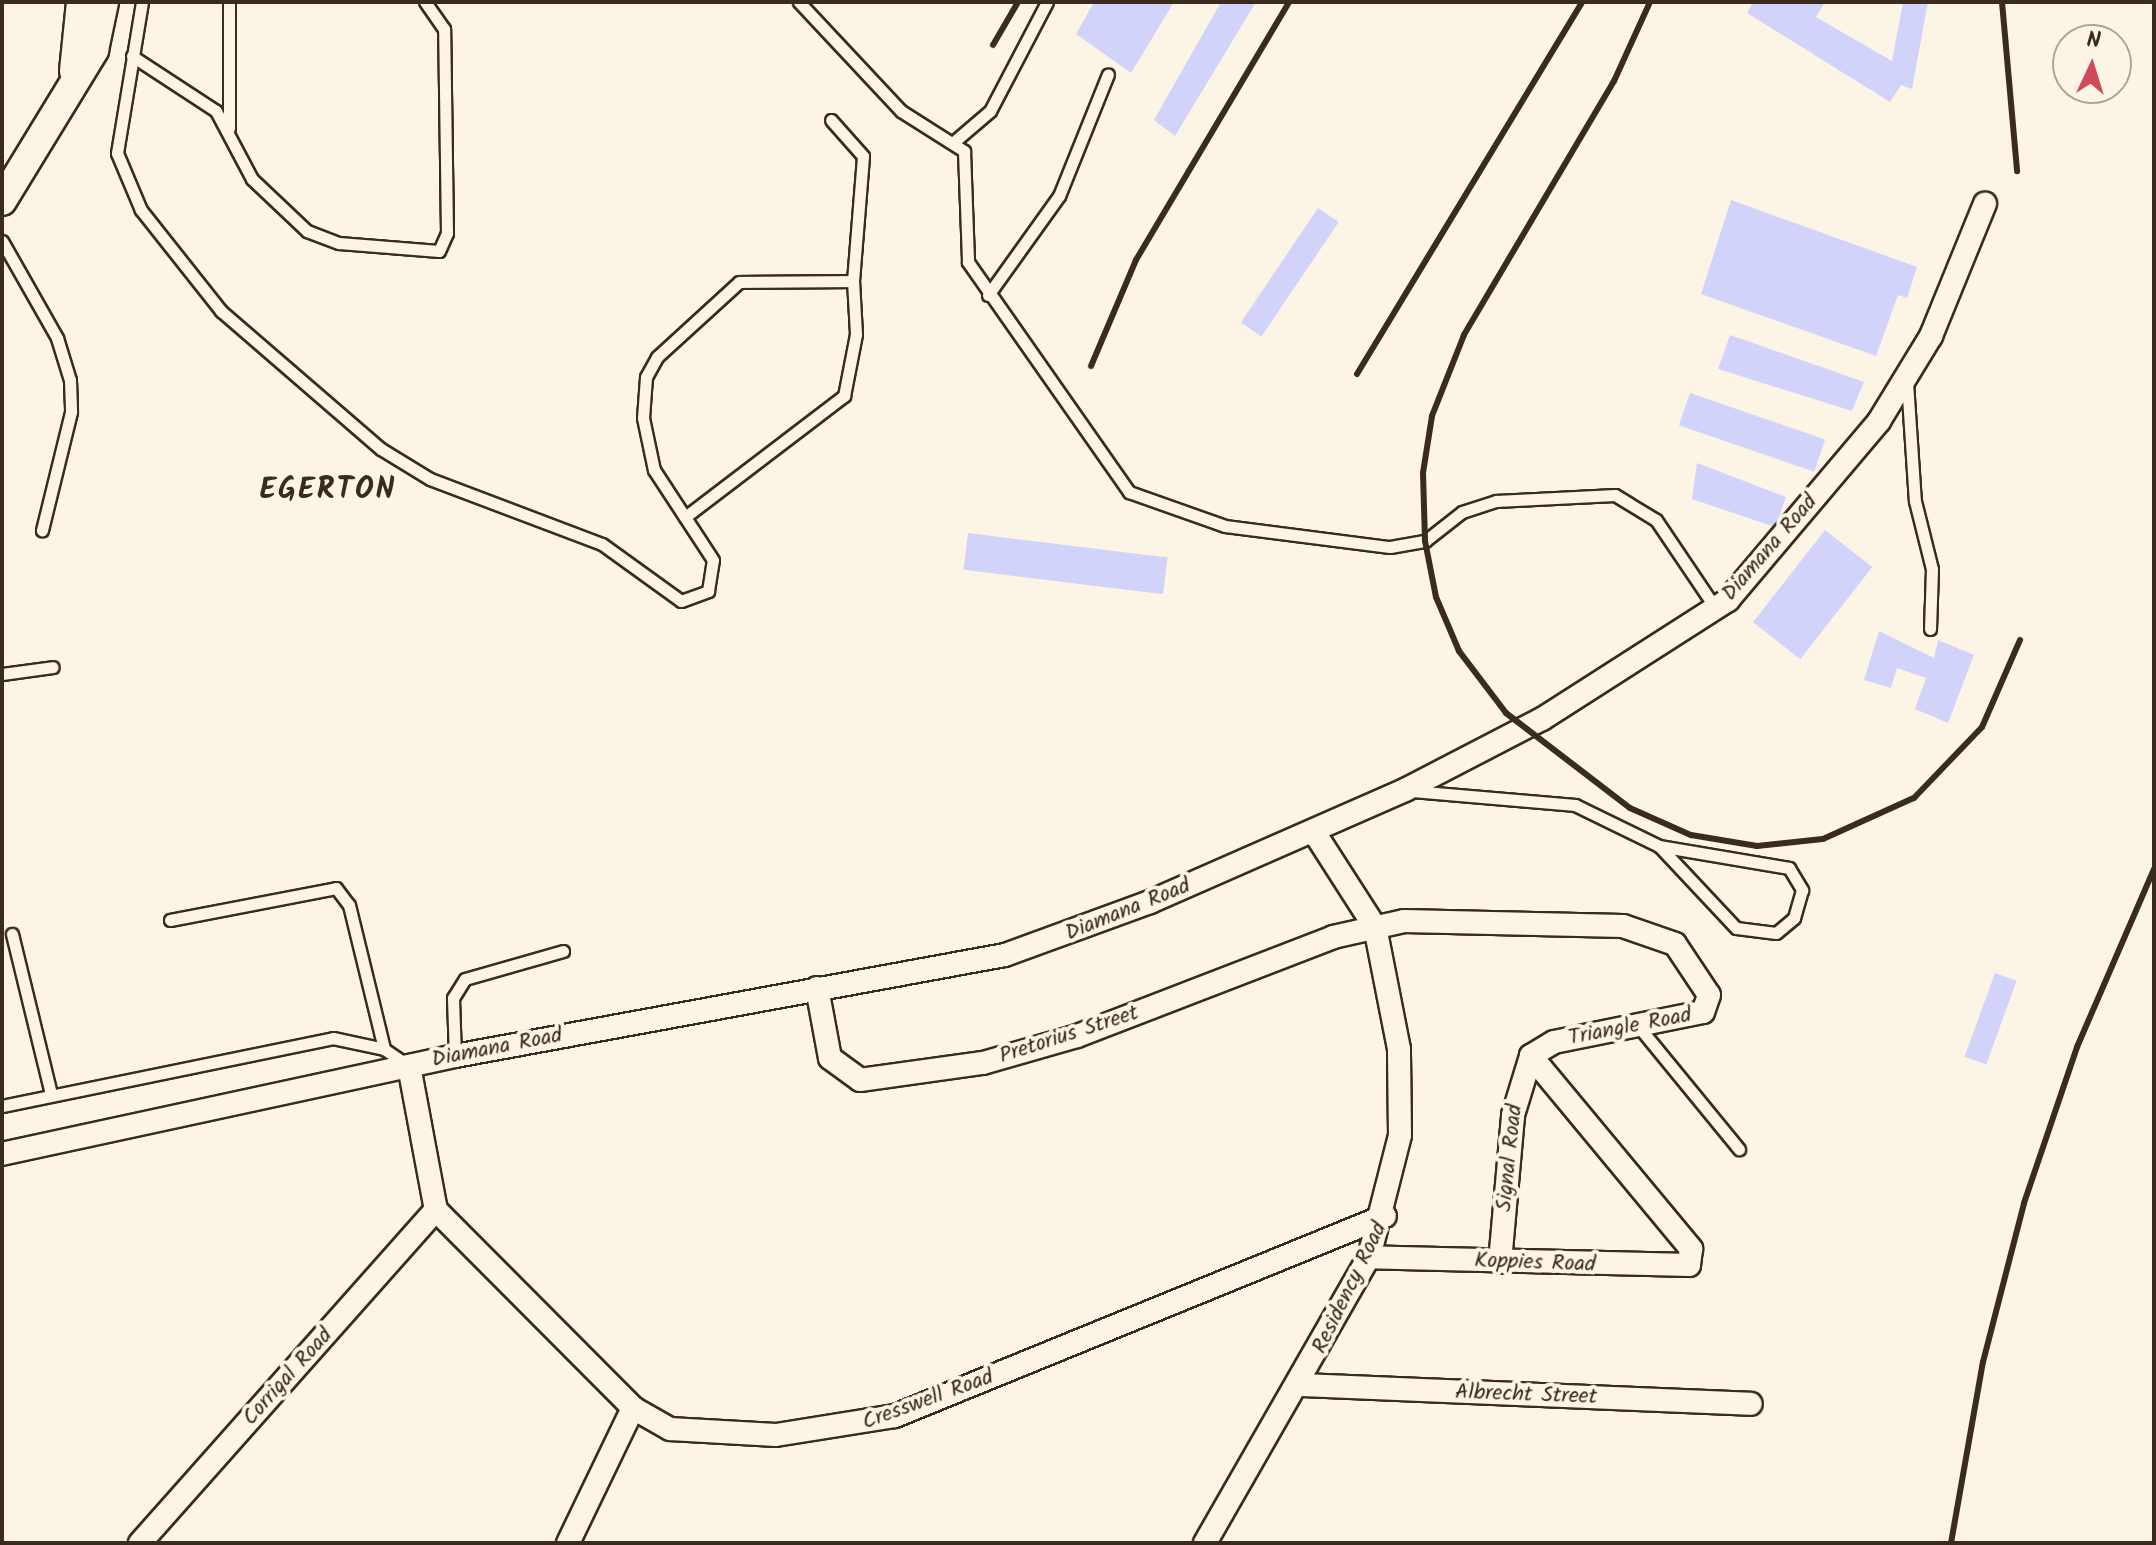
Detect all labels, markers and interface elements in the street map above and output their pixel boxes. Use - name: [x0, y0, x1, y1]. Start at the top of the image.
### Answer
- north arrow: [2052, 24, 2132, 104]
- text: N: [2085, 24, 2102, 59]
- district label: EGERTON: [260, 472, 396, 508]
- street label: Diamana Road: [1717, 489, 1823, 607]
- street label: Diamana Road: [1062, 873, 1194, 947]
- street label: Pretorius Street: [996, 1000, 1142, 1070]
- street label: Triangle Road: [1566, 1002, 1694, 1052]
- street label: Diamana Road: [429, 1022, 565, 1074]
- street label: Signal Road: [1491, 1103, 1529, 1213]
- street label: Residency Road: [1307, 1218, 1393, 1358]
- street label: Koppies Road: [1474, 1248, 1596, 1278]
- street label: Corrigal Road: [237, 1323, 339, 1431]
- street label: Cresswell Road: [859, 1364, 997, 1436]
- street label: Albrecht Street: [1454, 1379, 1598, 1411]

